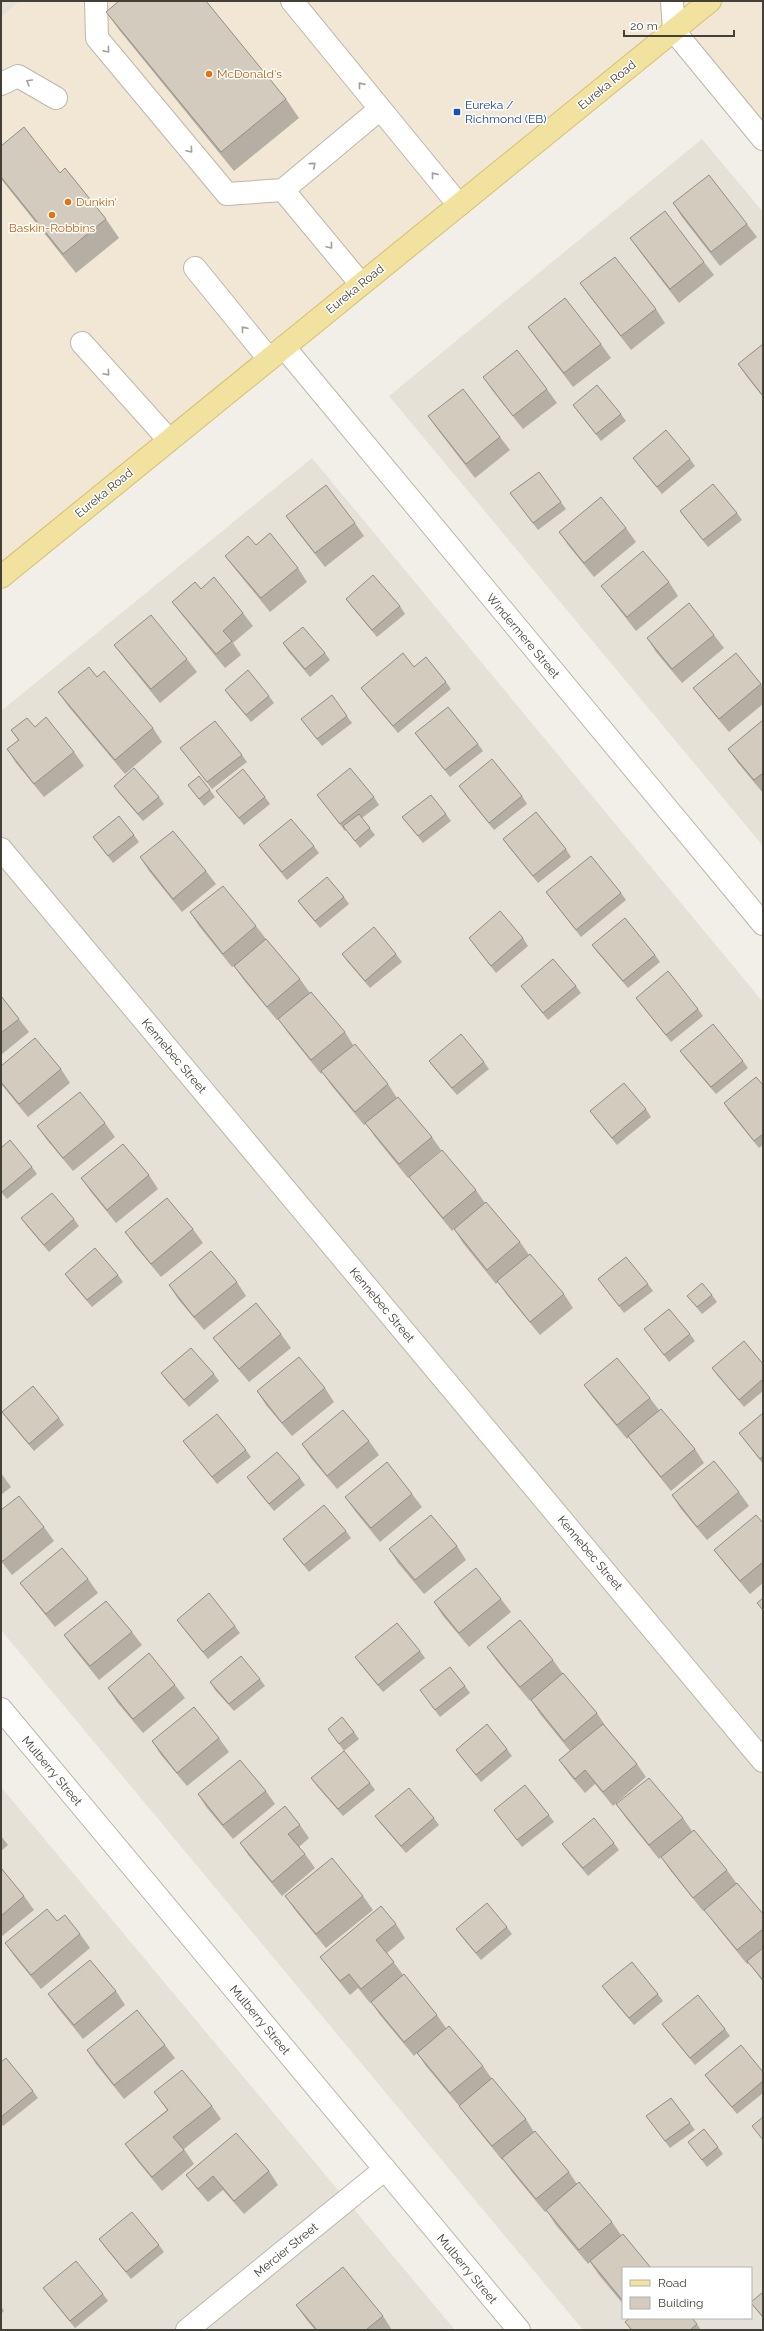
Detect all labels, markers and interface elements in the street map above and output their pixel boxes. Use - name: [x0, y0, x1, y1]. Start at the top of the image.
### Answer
- scale bar: [624, 12, 734, 38]
- text: 20 m: [630, 19, 658, 33]
- one-way arrow: [103, 46, 110, 53]
- street label: Eureka Road: [575, 58, 639, 112]
- place label: McDonald's: [217, 67, 282, 81]
- marker: McDonald's: [204, 69, 214, 79]
- one-way arrow: [26, 80, 33, 87]
- one-way arrow: [359, 83, 366, 90]
- place label: Eureka / Richmond (EB): [465, 98, 546, 126]
- marker: Eureka / Richmond (EB): [452, 107, 462, 117]
- one-way arrow: [186, 145, 193, 153]
- one-way arrow: [308, 162, 316, 169]
- one-way arrow: [432, 172, 439, 179]
- place label: Dunkin': [76, 195, 117, 209]
- marker: Dunkin': [63, 197, 73, 207]
- marker: Baskin-Robbins: [47, 210, 57, 220]
- place label: Baskin-Robbins: [9, 221, 95, 235]
- one-way arrow: [325, 241, 332, 249]
- street label: Eureka Road: [323, 262, 387, 316]
- one-way arrow: [242, 326, 249, 333]
- one-way arrow: [102, 368, 109, 376]
- street label: Eureka Road: [72, 466, 136, 520]
- street label: Windermere Street: [483, 591, 563, 681]
- street label: Kennebec Street: [139, 1016, 209, 1096]
- street label: Kennebec Street: [347, 1265, 417, 1345]
- street label: Kennebec Street: [555, 1513, 625, 1593]
- street label: Mulberry Street: [19, 1733, 85, 1809]
- street label: Mulberry Street: [227, 1982, 293, 2058]
- street label: Mercier Street: [251, 2220, 321, 2280]
- street label: Mulberry Street: [434, 2231, 500, 2307]
- legend: [622, 2267, 752, 2319]
- text: Road: [658, 2276, 687, 2290]
- text: Building: [658, 2296, 704, 2310]

